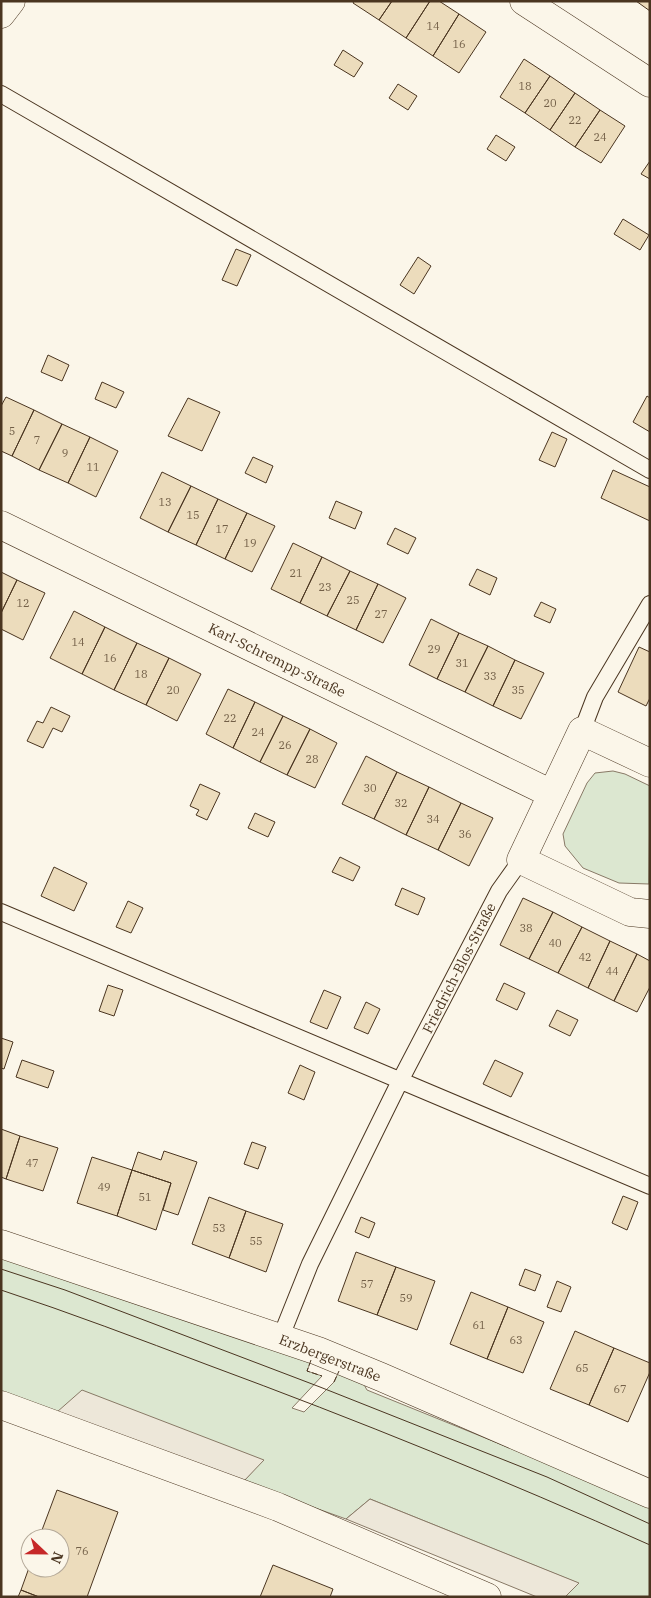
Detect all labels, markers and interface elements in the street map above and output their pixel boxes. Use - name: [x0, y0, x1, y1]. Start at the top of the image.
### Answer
- house number: 14: [426, 19, 440, 33]
- house number: 16: [452, 37, 466, 51]
- house number: 18: [518, 79, 532, 93]
- house number: 20: [543, 96, 557, 110]
- house number: 22: [568, 113, 582, 127]
- house number: 24: [593, 130, 607, 144]
- house number: 5: [9, 424, 15, 438]
- house number: 7: [34, 433, 40, 447]
- house number: 9: [62, 446, 68, 460]
- house number: 11: [86, 460, 100, 474]
- house number: 13: [158, 495, 172, 509]
- house number: 15: [186, 508, 200, 522]
- house number: 17: [215, 522, 229, 536]
- house number: 19: [243, 536, 257, 550]
- house number: 21: [289, 566, 303, 580]
- house number: 23: [318, 580, 332, 594]
- house number: 25: [346, 593, 360, 607]
- house number: 12: [16, 596, 30, 610]
- house number: 27: [374, 607, 388, 621]
- street label: Karl-Schrempp-Straße: [205, 619, 349, 701]
- house number: 14: [71, 635, 85, 649]
- house number: 29: [427, 642, 441, 656]
- house number: 16: [103, 651, 117, 665]
- house number: 31: [455, 656, 469, 670]
- house number: 18: [134, 667, 148, 681]
- house number: 33: [483, 669, 497, 683]
- house number: 20: [166, 683, 180, 697]
- house number: 35: [511, 683, 525, 697]
- house number: 22: [223, 711, 237, 725]
- house number: 24: [251, 725, 265, 739]
- house number: 26: [278, 738, 292, 752]
- house number: 28: [305, 752, 319, 766]
- house number: 30: [363, 781, 377, 795]
- house number: 32: [394, 796, 408, 810]
- house number: 34: [426, 812, 440, 826]
- house number: 36: [458, 827, 472, 841]
- street label: Friedrich-Blos-Straße: [418, 900, 500, 1036]
- house number: 38: [519, 921, 533, 935]
- house number: 40: [548, 936, 562, 950]
- house number: 42: [578, 950, 592, 964]
- house number: 44: [605, 964, 619, 978]
- house number: 47: [25, 1156, 39, 1170]
- house number: 49: [97, 1180, 111, 1194]
- house number: 51: [138, 1190, 152, 1204]
- house number: 53: [212, 1221, 226, 1235]
- house number: 55: [249, 1234, 263, 1248]
- house number: 57: [360, 1277, 374, 1291]
- house number: 59: [399, 1291, 413, 1305]
- house number: 61: [472, 1318, 486, 1332]
- street label: Erzbergerstraße: [276, 1330, 384, 1386]
- house number: 63: [509, 1333, 523, 1347]
- house number: 65: [575, 1361, 589, 1375]
- house number: 67: [613, 1382, 627, 1396]
- north arrow: [20, 1528, 70, 1578]
- house number: 76: [75, 1544, 89, 1558]
- text: N: [47, 1549, 67, 1566]

